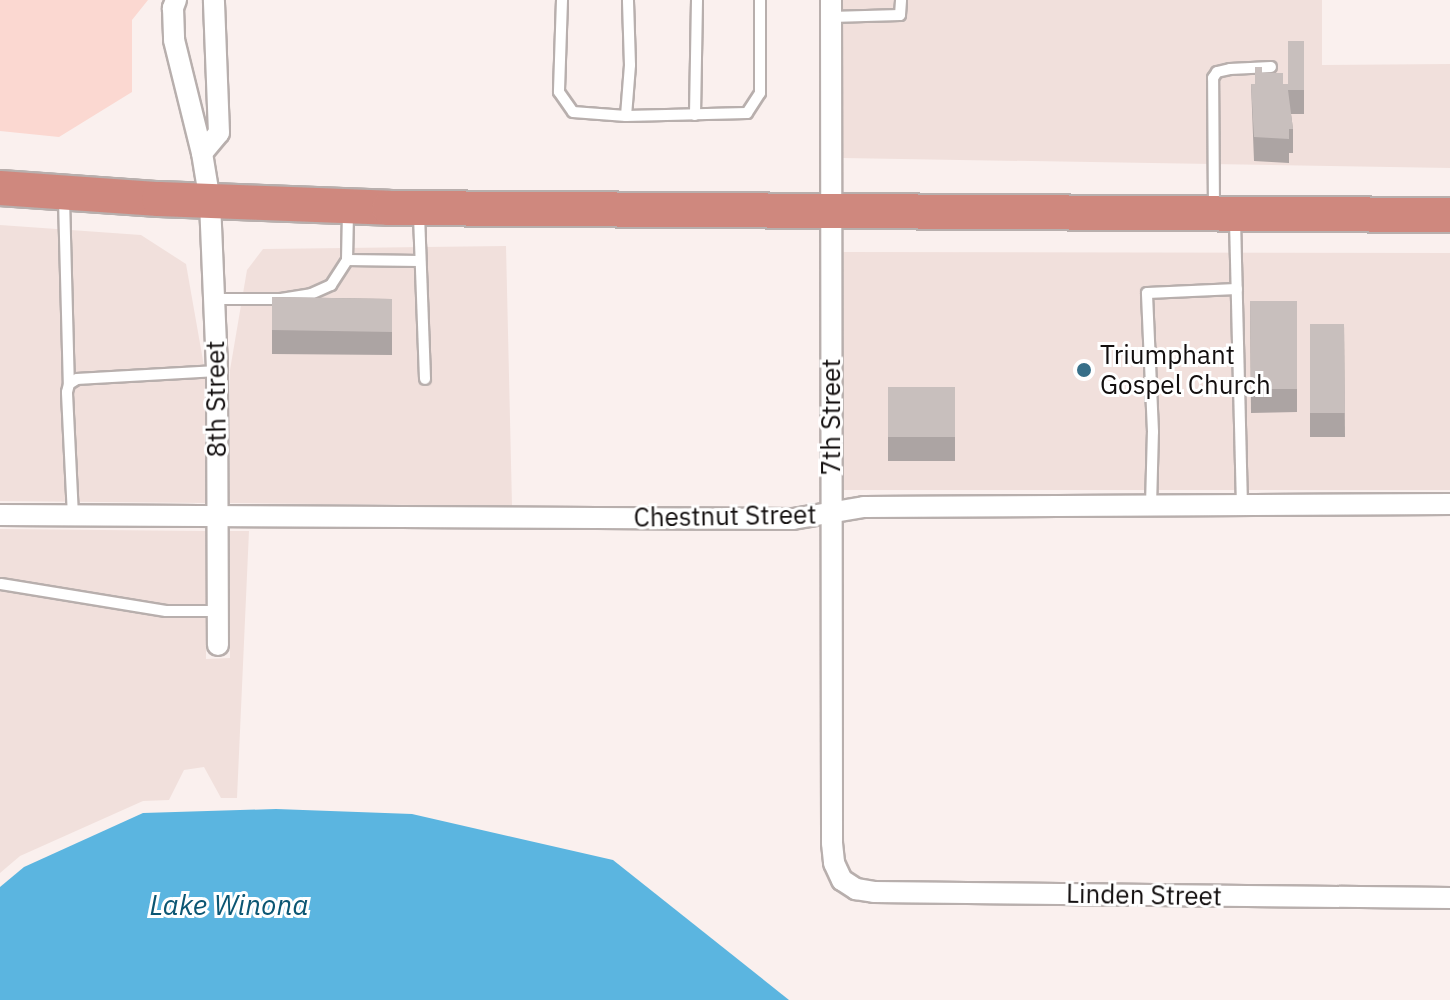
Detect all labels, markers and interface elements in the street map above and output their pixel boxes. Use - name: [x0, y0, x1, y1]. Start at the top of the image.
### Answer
- place label: Triumphant Gospel Church: [1100, 339, 1271, 400]
- street label: 8th Street: [199, 340, 233, 458]
- street label: 7th Street: [815, 359, 847, 475]
- marker: Triumphant Gospel Church: [1075, 361, 1093, 379]
- street label: Chestnut Street: [633, 499, 817, 533]
- street label: Linden Street: [1066, 878, 1222, 912]
- water label: Lake Winona: [149, 888, 309, 922]

